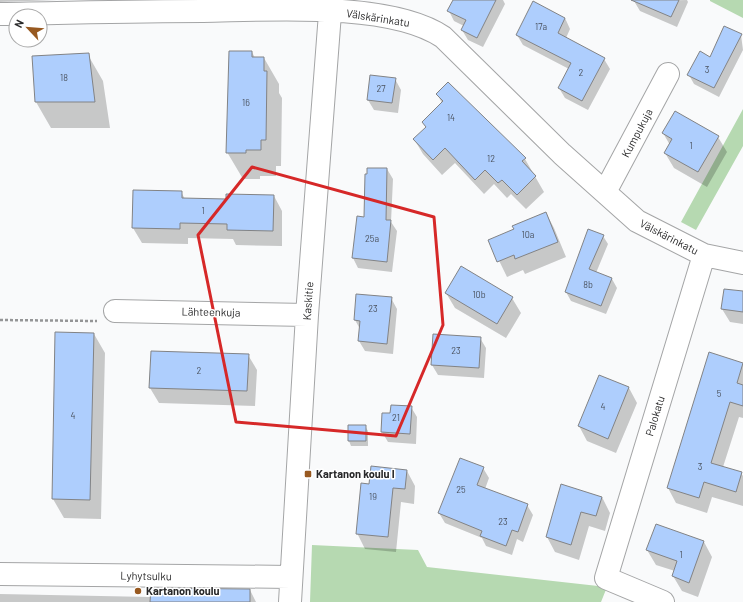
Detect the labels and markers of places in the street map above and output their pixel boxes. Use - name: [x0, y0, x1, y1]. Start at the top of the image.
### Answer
- place label: Kartanon koulu I: [316, 467, 395, 480]
- marker: Kartanon koulu I: [303, 469, 313, 479]
- place label: Kartanon koulu: [146, 584, 219, 597]
- marker: Kartanon koulu: [133, 586, 143, 596]

